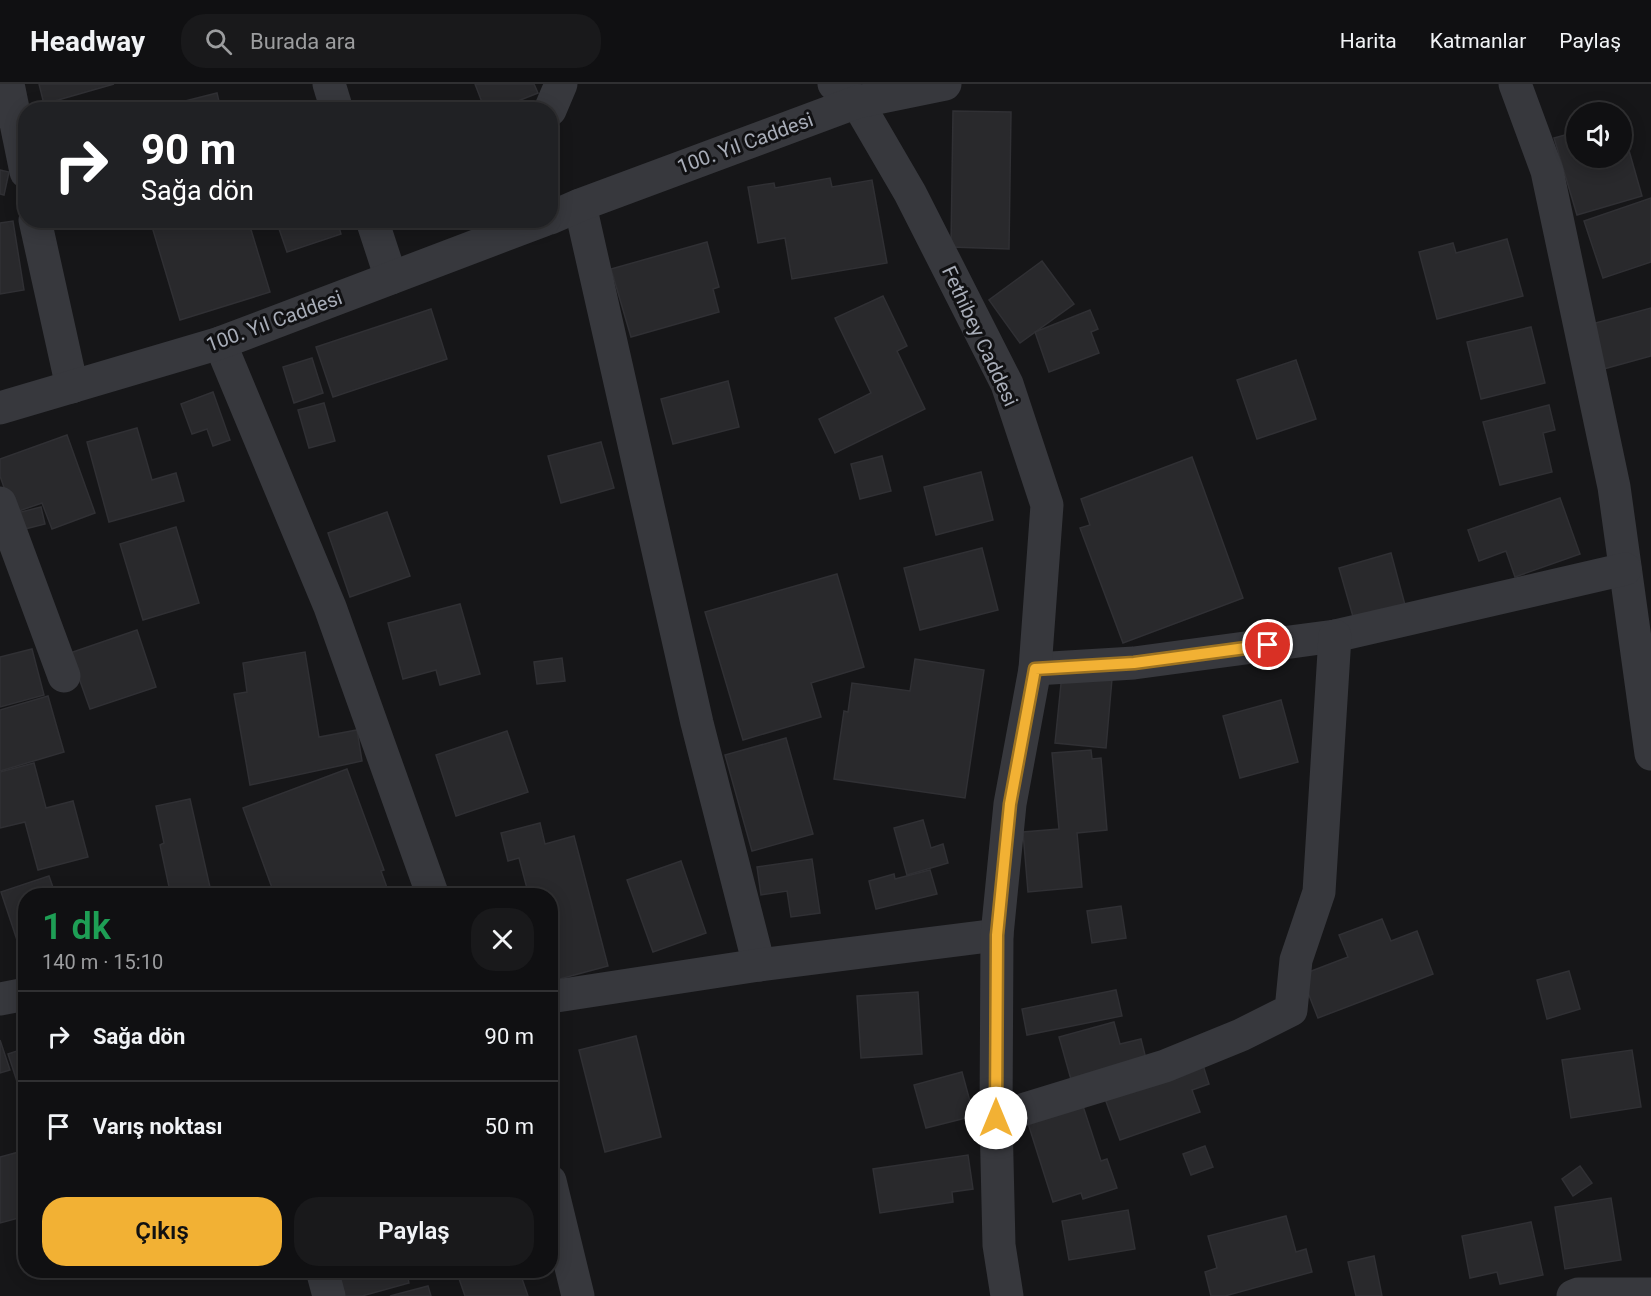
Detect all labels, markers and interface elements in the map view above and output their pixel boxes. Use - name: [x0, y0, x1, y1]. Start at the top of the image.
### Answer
- search box: [181, 14, 601, 68]
- text: Headway: [30, 25, 145, 58]
- icon: search: [202, 25, 235, 58]
- text: Burada ara: [250, 29, 356, 54]
- text: Harita: [1340, 29, 1397, 53]
- text: Katmanlar: [1430, 29, 1526, 53]
- text: Paylaş: [1559, 29, 1621, 53]
- map controls: [1566, 102, 1632, 168]
- button: sound: [1566, 102, 1632, 168]
- street label: 100. Yıl Caddesi: [674, 107, 816, 179]
- text: 90 m: [141, 125, 236, 174]
- icon: right: [42, 126, 120, 204]
- text: Sağa dön: [141, 175, 254, 207]
- street label: Fethibey Caddesi: [937, 262, 1023, 410]
- street label: 100. Yıl Caddesi: [203, 285, 345, 357]
- pin: [1242, 619, 1293, 670]
- icon: arrive: [1251, 628, 1284, 661]
- text: 1 dk: [42, 906, 111, 948]
- button: close: [471, 908, 534, 971]
- text: 140 m · 15:10: [42, 950, 163, 974]
- icon: right: [42, 1020, 75, 1053]
- text: Sağa dön: [93, 1024, 185, 1049]
- text: 90 m: [485, 1024, 534, 1049]
- position arrow: [964, 1086, 1028, 1150]
- icon: arrive: [42, 1110, 75, 1143]
- text: Varış noktası: [93, 1114, 223, 1139]
- text: 50 m: [485, 1114, 534, 1139]
- button: Çıkış: [42, 1197, 282, 1266]
- button: Paylaş: [294, 1197, 534, 1266]

